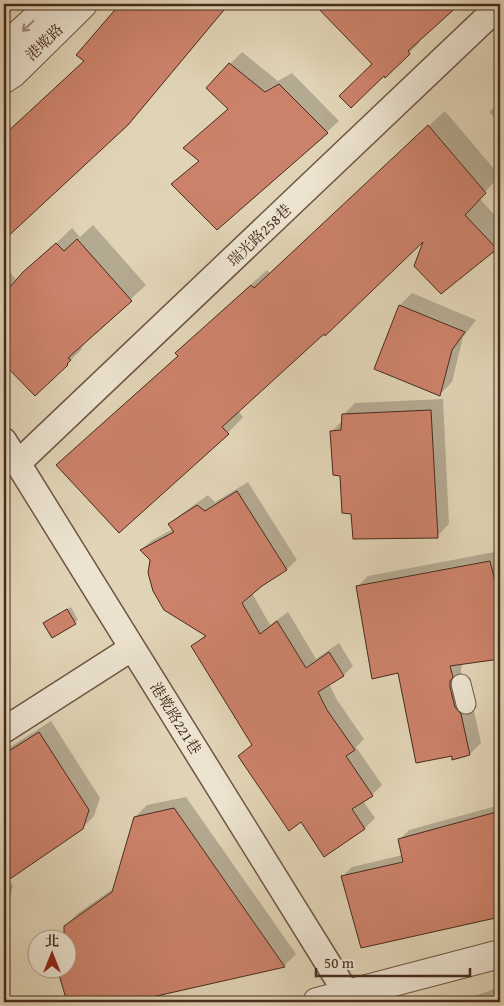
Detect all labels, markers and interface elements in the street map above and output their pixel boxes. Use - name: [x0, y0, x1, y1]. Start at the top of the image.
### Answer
- street label: 港墘路: [21, 19, 67, 65]
- one-way arrow: [21, 20, 34, 32]
- street label: 瑞光路258巷: [222, 199, 296, 271]
- street label: 港墘路221巷: [145, 678, 207, 758]
- north arrow: [28, 928, 78, 978]
- text: 北: [45, 931, 59, 951]
- scale bar: [316, 946, 470, 978]
- text: 50 m: [324, 952, 355, 973]

